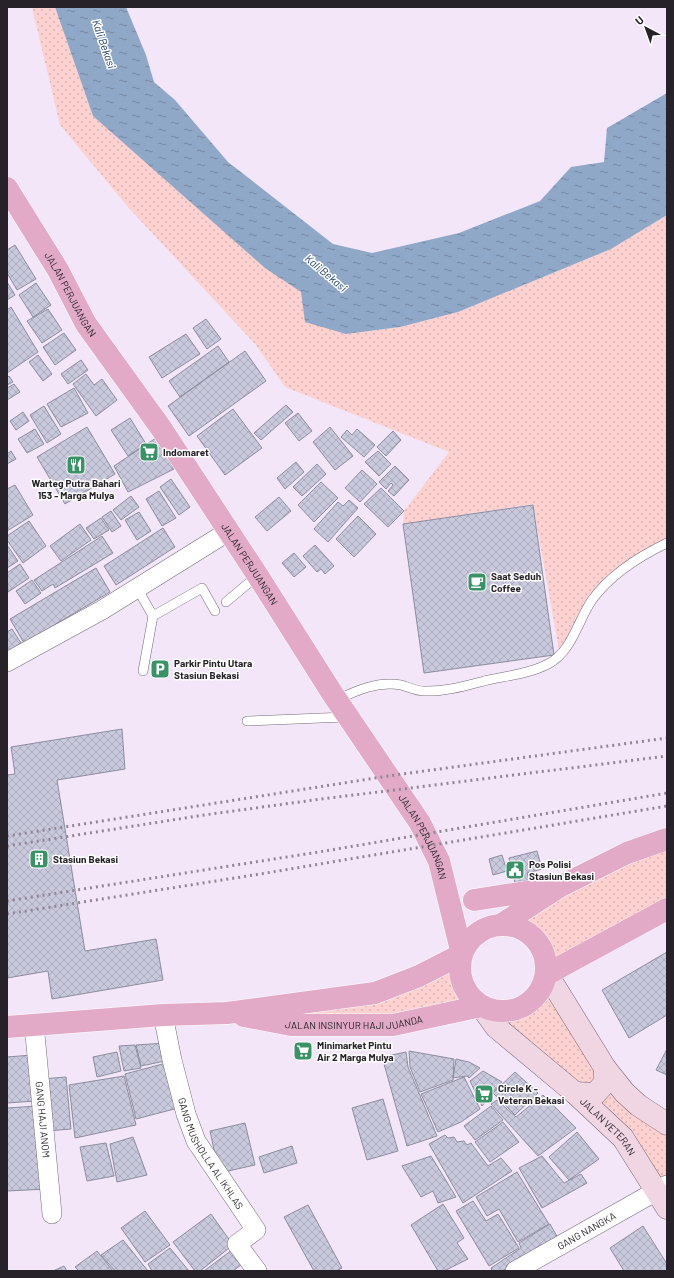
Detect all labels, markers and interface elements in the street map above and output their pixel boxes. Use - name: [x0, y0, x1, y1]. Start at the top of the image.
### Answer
- north arrow: [626, 8, 666, 48]
- text: U: [632, 13, 646, 27]
- water label: Kali Bekasi: [90, 18, 119, 70]
- street label: JALAN PERJUANGAN: [42, 250, 99, 339]
- water label: Kali Bekasi: [303, 251, 350, 294]
- supermarket icon: Indomaret: [138, 441, 160, 463]
- place label: Indomaret: [163, 446, 209, 458]
- restaurant icon: Warteg Putra Bahari 153 - Marga Mulya: [65, 454, 87, 476]
- place label: Warteg Putra Bahari 153 - Marga Mulya: [32, 477, 121, 501]
- street label: JALAN PERJUANGAN: [219, 521, 281, 607]
- place label: Saat Seduh Coffee: [491, 570, 541, 594]
- cafe icon: Saat Seduh Coffee: [466, 571, 488, 593]
- place label: Parkir Pintu Utara Stasiun Bekasi: [174, 657, 252, 681]
- parking icon: Parkir Pintu Utara Stasiun Bekasi: [149, 658, 171, 680]
- street label: JALAN PERJUANGAN: [396, 792, 449, 881]
- building icon: Stasiun Bekasi: [28, 848, 50, 870]
- place label: Stasiun Bekasi: [53, 853, 119, 865]
- place label: Pos Polisi Stasiun Bekasi: [529, 858, 595, 882]
- public building icon: Pos Polisi Stasiun Bekasi: [504, 859, 526, 881]
- street label: JALAN INSINYUR HAJI JUANDA: [284, 1013, 424, 1031]
- place label: Minimarket Pintu Air 2 Marga Mulya: [317, 1039, 394, 1063]
- supermarket icon: Minimarket Pintu Air 2 Marga Mulya: [292, 1040, 314, 1062]
- street label: GANG HAJI ANOM: [33, 1081, 53, 1158]
- place label: Circle K - Veteran Bekasi: [498, 1082, 565, 1106]
- supermarket icon: Circle K - Veteran Bekasi: [473, 1083, 495, 1105]
- street label: JALAN VETERAN: [578, 1095, 638, 1158]
- street label: GANG MUSHOLLA AL IKHLAS: [176, 1096, 246, 1211]
- street label: GANG NANGKA: [555, 1209, 618, 1252]

